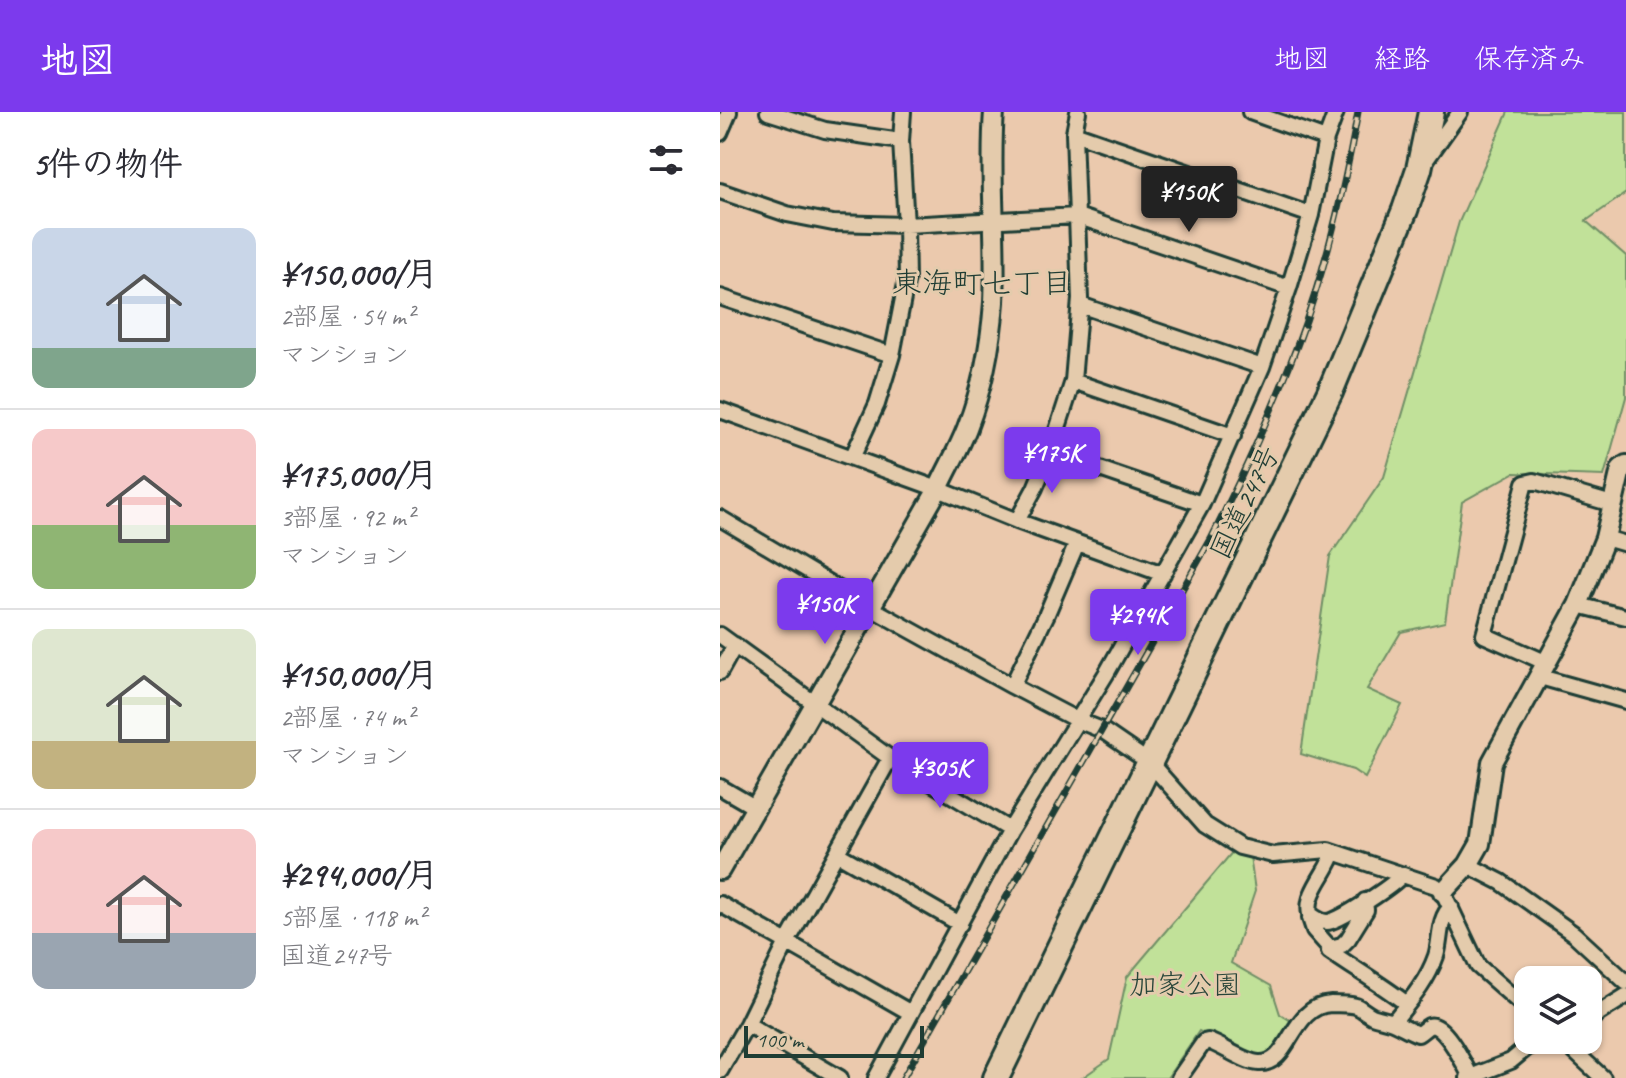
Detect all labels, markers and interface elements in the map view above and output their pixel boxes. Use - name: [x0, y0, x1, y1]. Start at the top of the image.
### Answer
- text: 地図: [40, 37, 116, 84]
- text: 地図: [1274, 41, 1330, 76]
- text: 経路: [1374, 41, 1430, 76]
- text: 保存済み: [1474, 41, 1586, 76]
- icon: filters: [644, 138, 688, 182]
- text: 5件の物件: [32, 142, 183, 185]
- pin: ¥150K: [1133, 166, 1245, 234]
- text: ¥150K: [1159, 175, 1219, 208]
- text: ¥150,000/月: [280, 252, 439, 295]
- icon: home: [96, 260, 192, 356]
- district label: 東海町七丁目: [892, 264, 1072, 302]
- text: 2部屋 · 54 m²: [280, 300, 414, 333]
- text: マンション: [280, 338, 409, 371]
- pin: ¥175K: [996, 427, 1108, 495]
- text: ¥175K: [1022, 436, 1082, 469]
- street label: 国道247号: [1202, 440, 1287, 565]
- text: ¥175,000/月: [280, 453, 438, 496]
- icon: home: [96, 461, 192, 557]
- text: 3部屋 · 92 m²: [280, 501, 414, 534]
- text: マンション: [280, 539, 409, 572]
- pin: ¥150K: [769, 578, 881, 646]
- text: ¥150K: [795, 587, 855, 620]
- pin: ¥294K: [1082, 589, 1194, 657]
- text: ¥294K: [1108, 598, 1168, 631]
- text: ¥150,000/月: [280, 653, 439, 696]
- icon: home: [96, 661, 192, 757]
- text: 2部屋 · 74 m²: [280, 701, 414, 734]
- text: マンション: [280, 739, 409, 772]
- pin: ¥305K: [884, 742, 996, 810]
- text: ¥305K: [910, 751, 970, 784]
- text: ¥294,000/月: [280, 853, 439, 896]
- icon: home: [96, 861, 192, 957]
- text: 5部屋 · 118 m²: [280, 901, 425, 934]
- text: 国道247号: [280, 939, 393, 972]
- map controls: [1514, 966, 1602, 1054]
- button: layers: [1514, 966, 1602, 1054]
- park label: 加家公園: [1129, 967, 1241, 1002]
- scale bar: [744, 1022, 924, 1058]
- text: 100 m: [756, 1026, 803, 1054]

